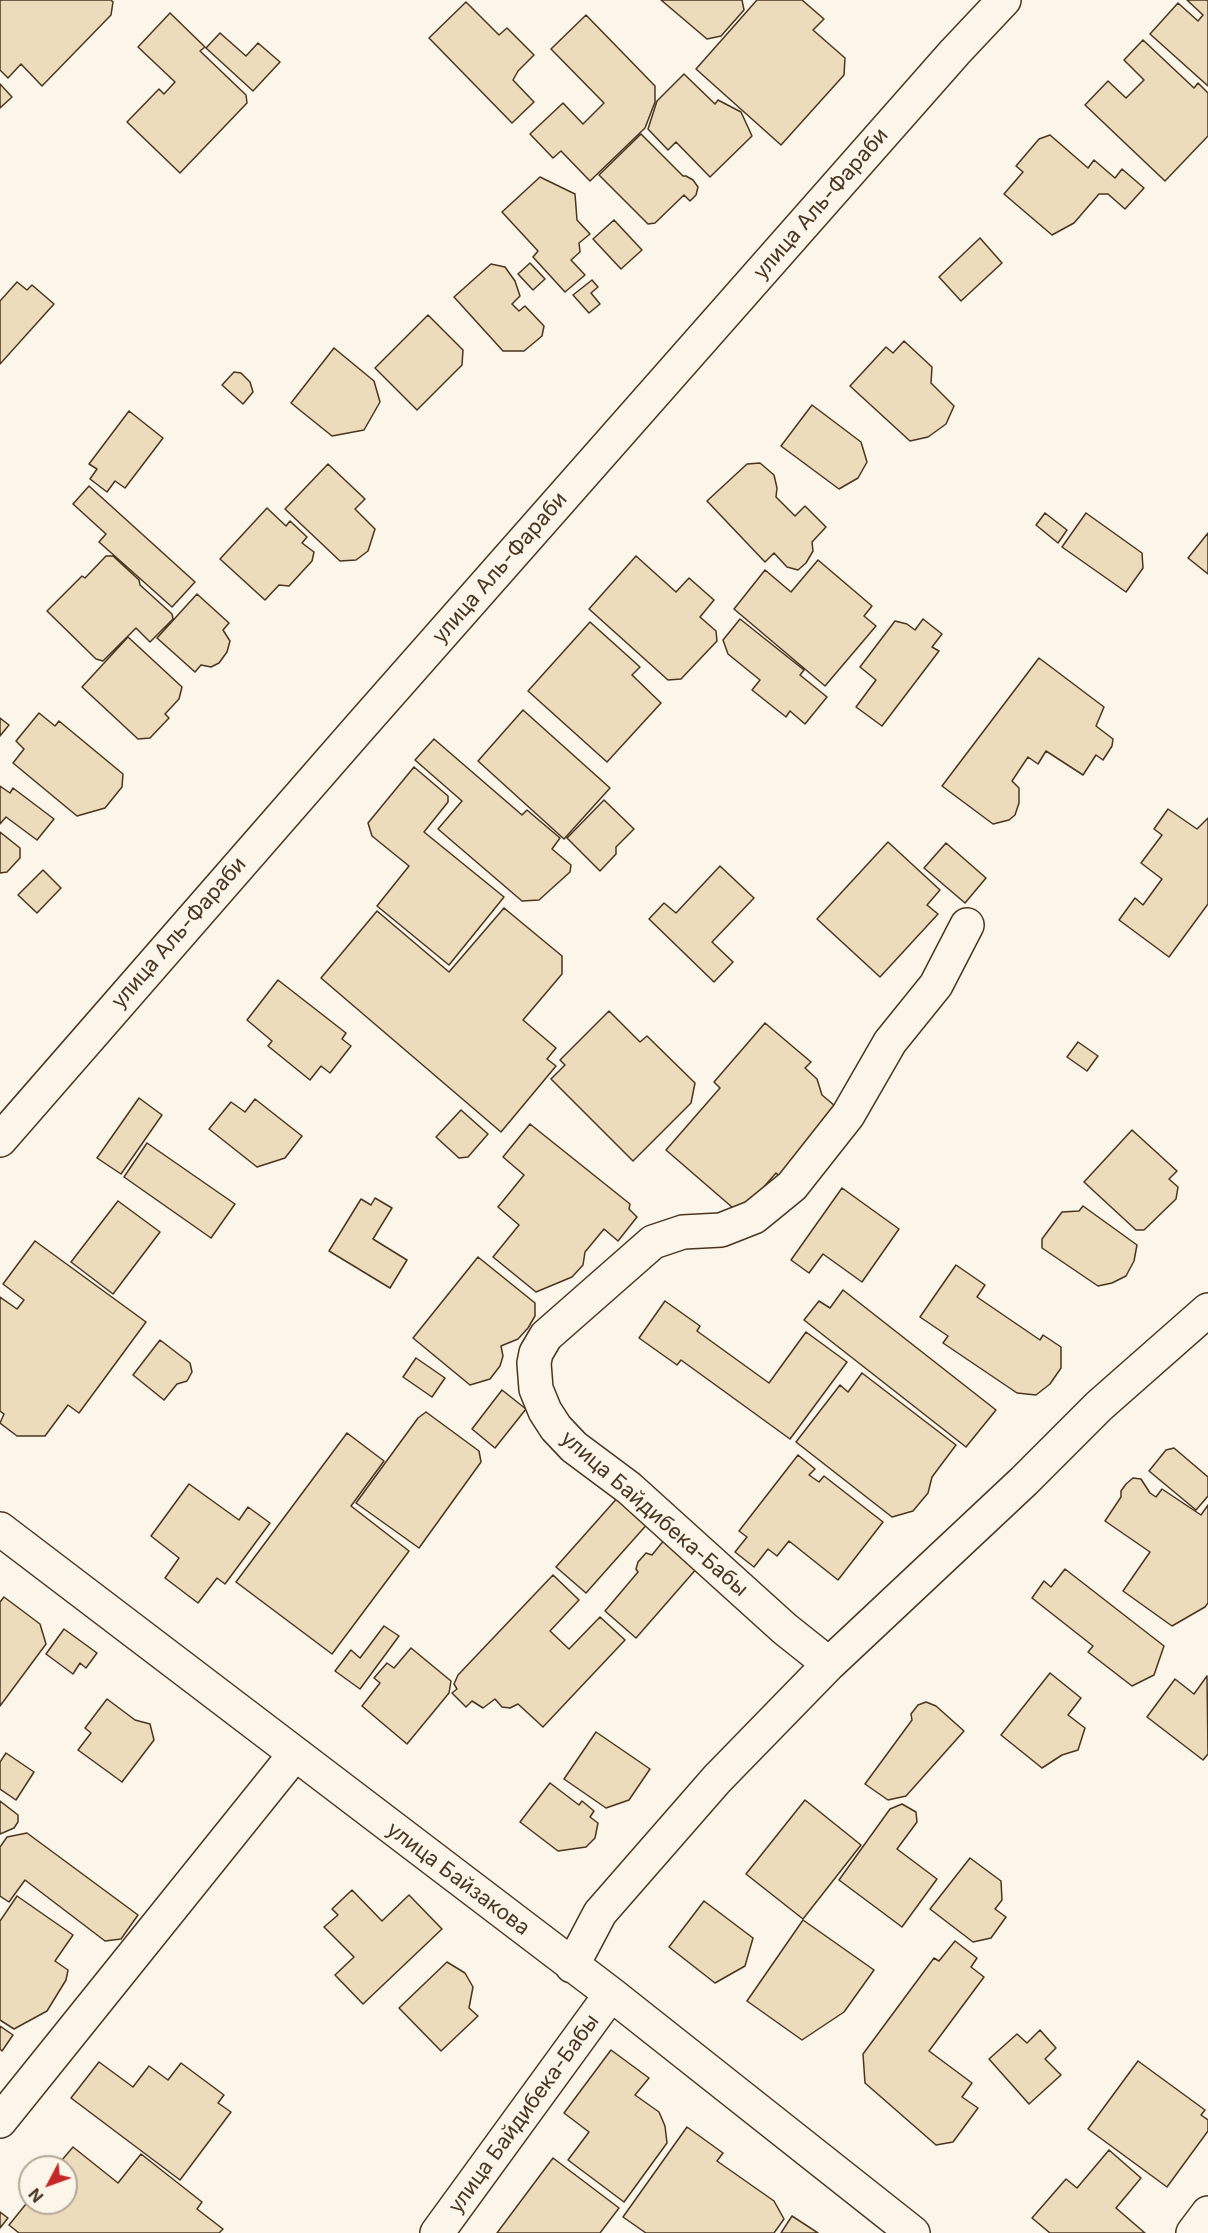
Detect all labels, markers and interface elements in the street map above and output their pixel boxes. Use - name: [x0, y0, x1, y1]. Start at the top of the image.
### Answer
- street label: улица Аль-Фараби: [748, 123, 894, 285]
- street label: улица Аль-Фараби: [427, 487, 573, 649]
- street label: улица Аль-Фараби: [106, 852, 252, 1014]
- street label: улица Байдибека-Бабы: [555, 1426, 753, 1602]
- street label: улица Байзакова: [381, 1817, 535, 1941]
- street label: улица Байдибека-Бабы: [443, 2010, 605, 2218]
- north arrow: [18, 2155, 78, 2215]
- text: N: [24, 2184, 47, 2207]

